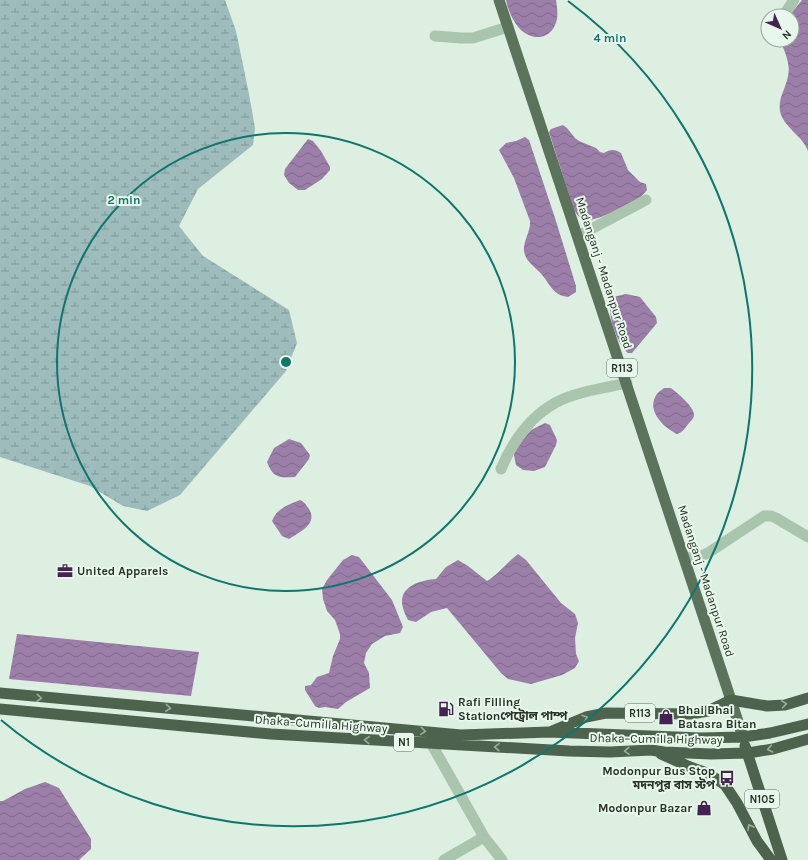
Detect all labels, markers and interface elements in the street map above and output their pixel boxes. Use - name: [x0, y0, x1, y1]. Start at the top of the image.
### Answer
- north arrow: [760, 8, 800, 48]
- text: N: [779, 27, 794, 42]
- text: 4 min: [594, 31, 626, 45]
- text: 2 min: [107, 193, 141, 207]
- street label: Madanganj - Madanpur Road: [573, 195, 635, 351]
- centre of rings: [279, 355, 293, 369]
- road number: R113: [607, 359, 637, 377]
- street label: Madanganj - Madanpur Road: [675, 503, 737, 659]
- office icon: United Apparels: [56, 562, 74, 580]
- place label: United Apparels: [77, 564, 168, 578]
- one-way arrow: [36, 693, 42, 702]
- place label: Rafi Filling Stationপেট্রোল পাম্প: [458, 695, 567, 723]
- fuel station icon: Rafi Filling Stationপেট্রোল পাম্প: [437, 700, 455, 718]
- one-way arrow: [781, 700, 787, 709]
- place label: Bhai Bhai Batasra Bitan: [678, 703, 757, 731]
- one-way arrow: [165, 704, 171, 713]
- road number: R113: [625, 704, 655, 722]
- shop icon: Bhai Bhai Batasra Bitan: [657, 708, 675, 726]
- street label: Dhaka–Cumilla Highway: [254, 712, 388, 736]
- one-way arrow: [582, 714, 589, 723]
- one-way arrow: [420, 727, 426, 736]
- street label: Dhaka–Cumilla Highway: [589, 731, 723, 747]
- road number: N1: [394, 733, 414, 751]
- one-way arrow: [364, 735, 370, 744]
- one-way arrow: [494, 743, 500, 751]
- one-way arrow: [767, 744, 773, 752]
- one-way arrow: [624, 747, 630, 755]
- place label: Modonpur Bus Stop মদনপুর বাস স্টপ: [602, 764, 715, 793]
- bus stop icon: Modonpur Bus Stop মদনপুর বাস স্টপ: [718, 769, 736, 787]
- road number: N105: [745, 790, 779, 808]
- shop icon: Modonpur Bazar: [695, 799, 713, 817]
- place label: Modonpur Bazar: [598, 801, 692, 815]
- one-way arrow: [747, 824, 754, 831]

